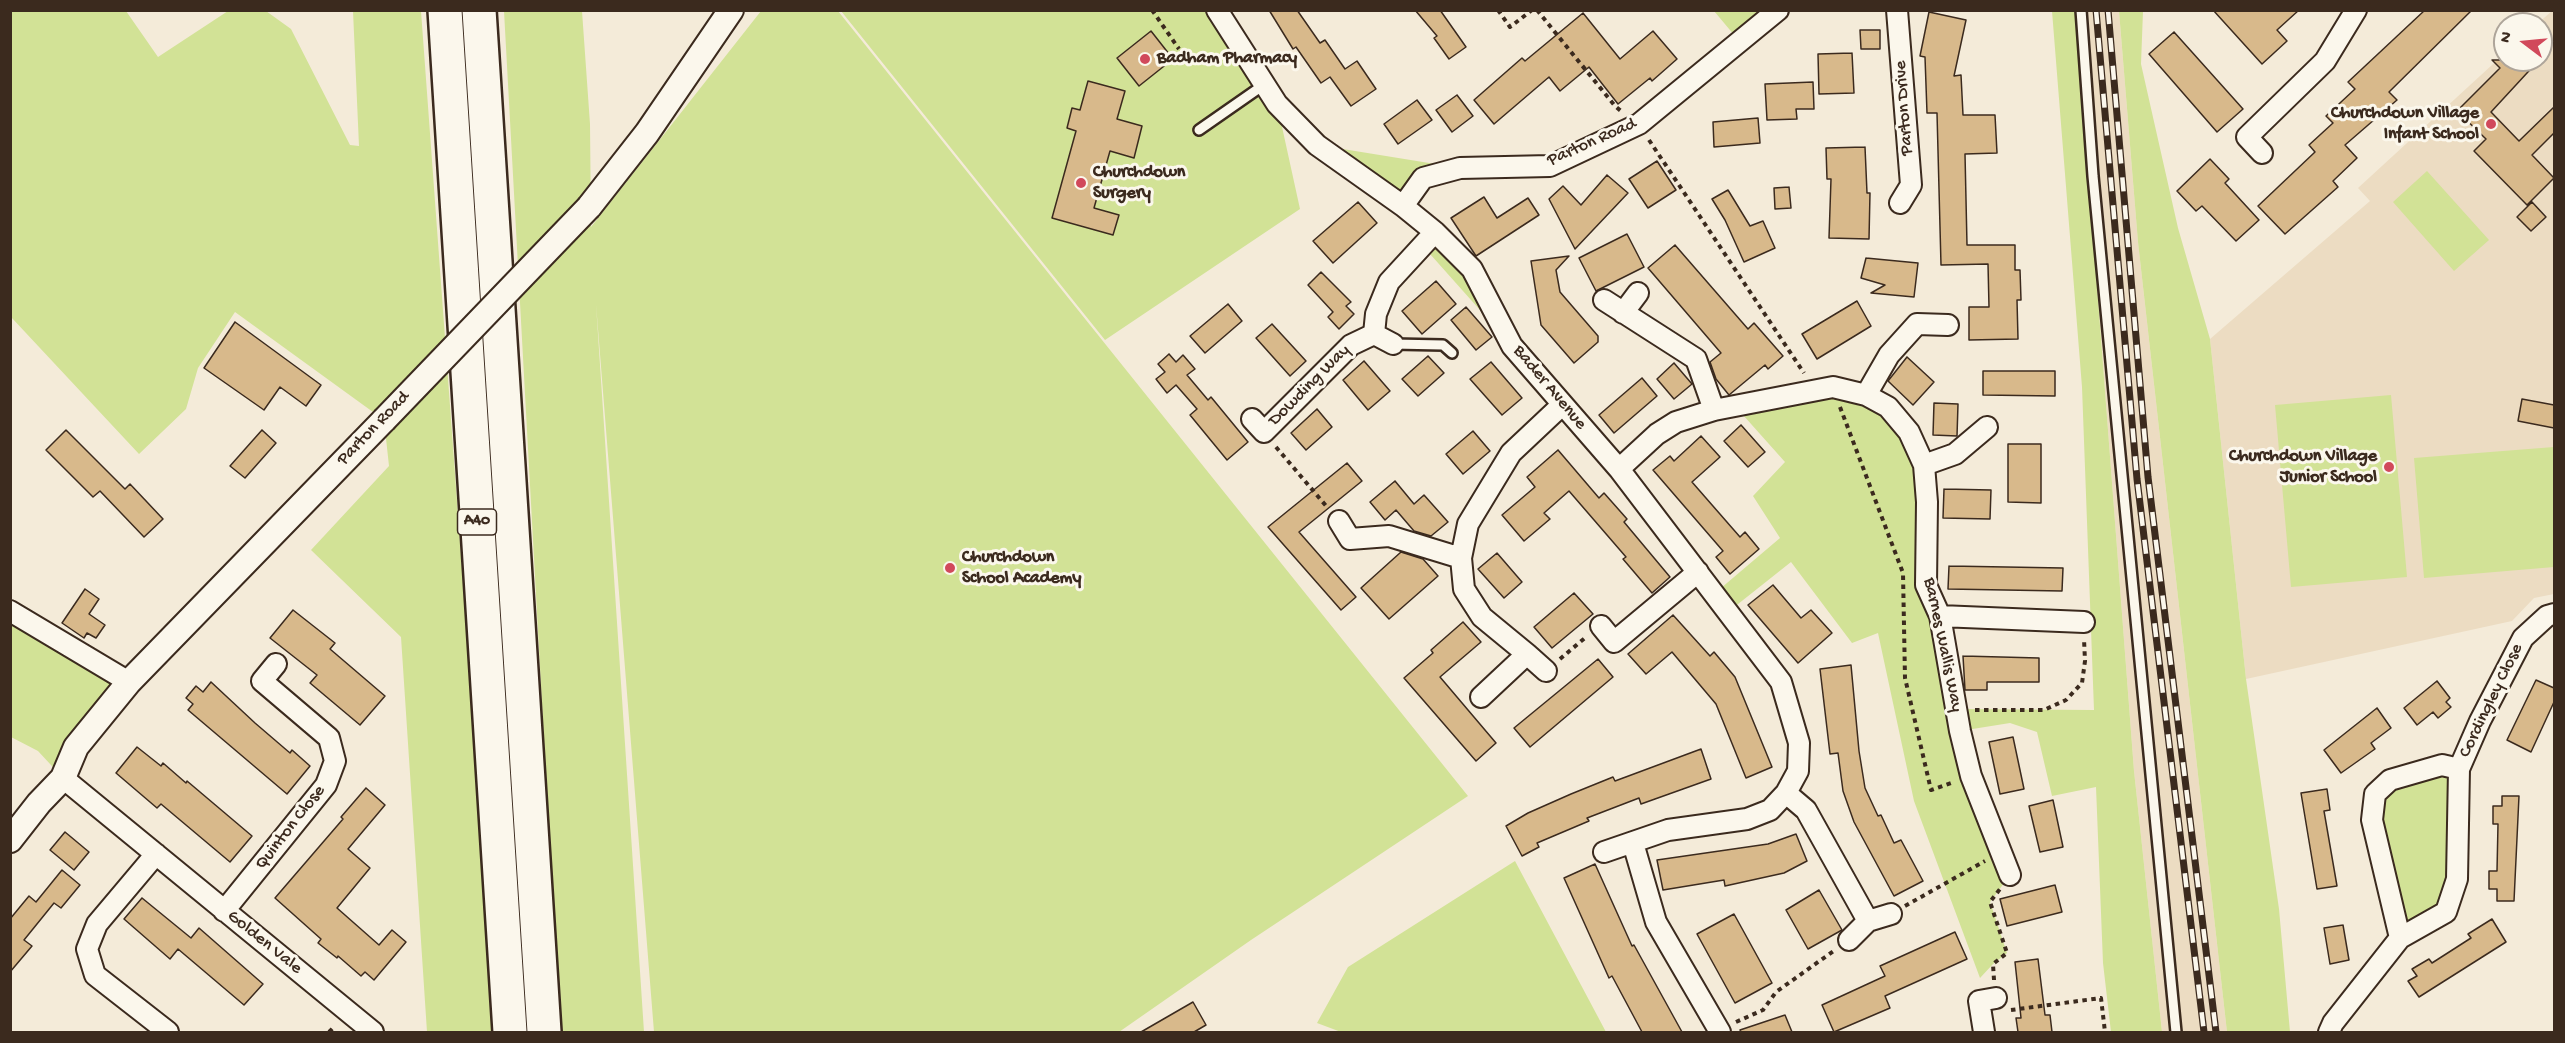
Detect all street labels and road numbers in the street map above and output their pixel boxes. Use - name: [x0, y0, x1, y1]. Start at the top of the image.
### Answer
- street label: Parton Drive: [1891, 60, 1919, 156]
- street label: Parton Road: [1544, 114, 1640, 172]
- street label: Dowding Way: [1265, 341, 1355, 431]
- street label: Bader Avenue: [1507, 341, 1591, 435]
- street label: Parton Road: [333, 387, 415, 471]
- road number: A40: [458, 509, 496, 535]
- street label: Barnes Wallis Way: [1917, 576, 1967, 714]
- street label: Cordingley Close: [2455, 641, 2529, 761]
- street label: Quinton Close: [251, 781, 331, 875]
- street label: Golden Vale: [222, 906, 306, 980]

